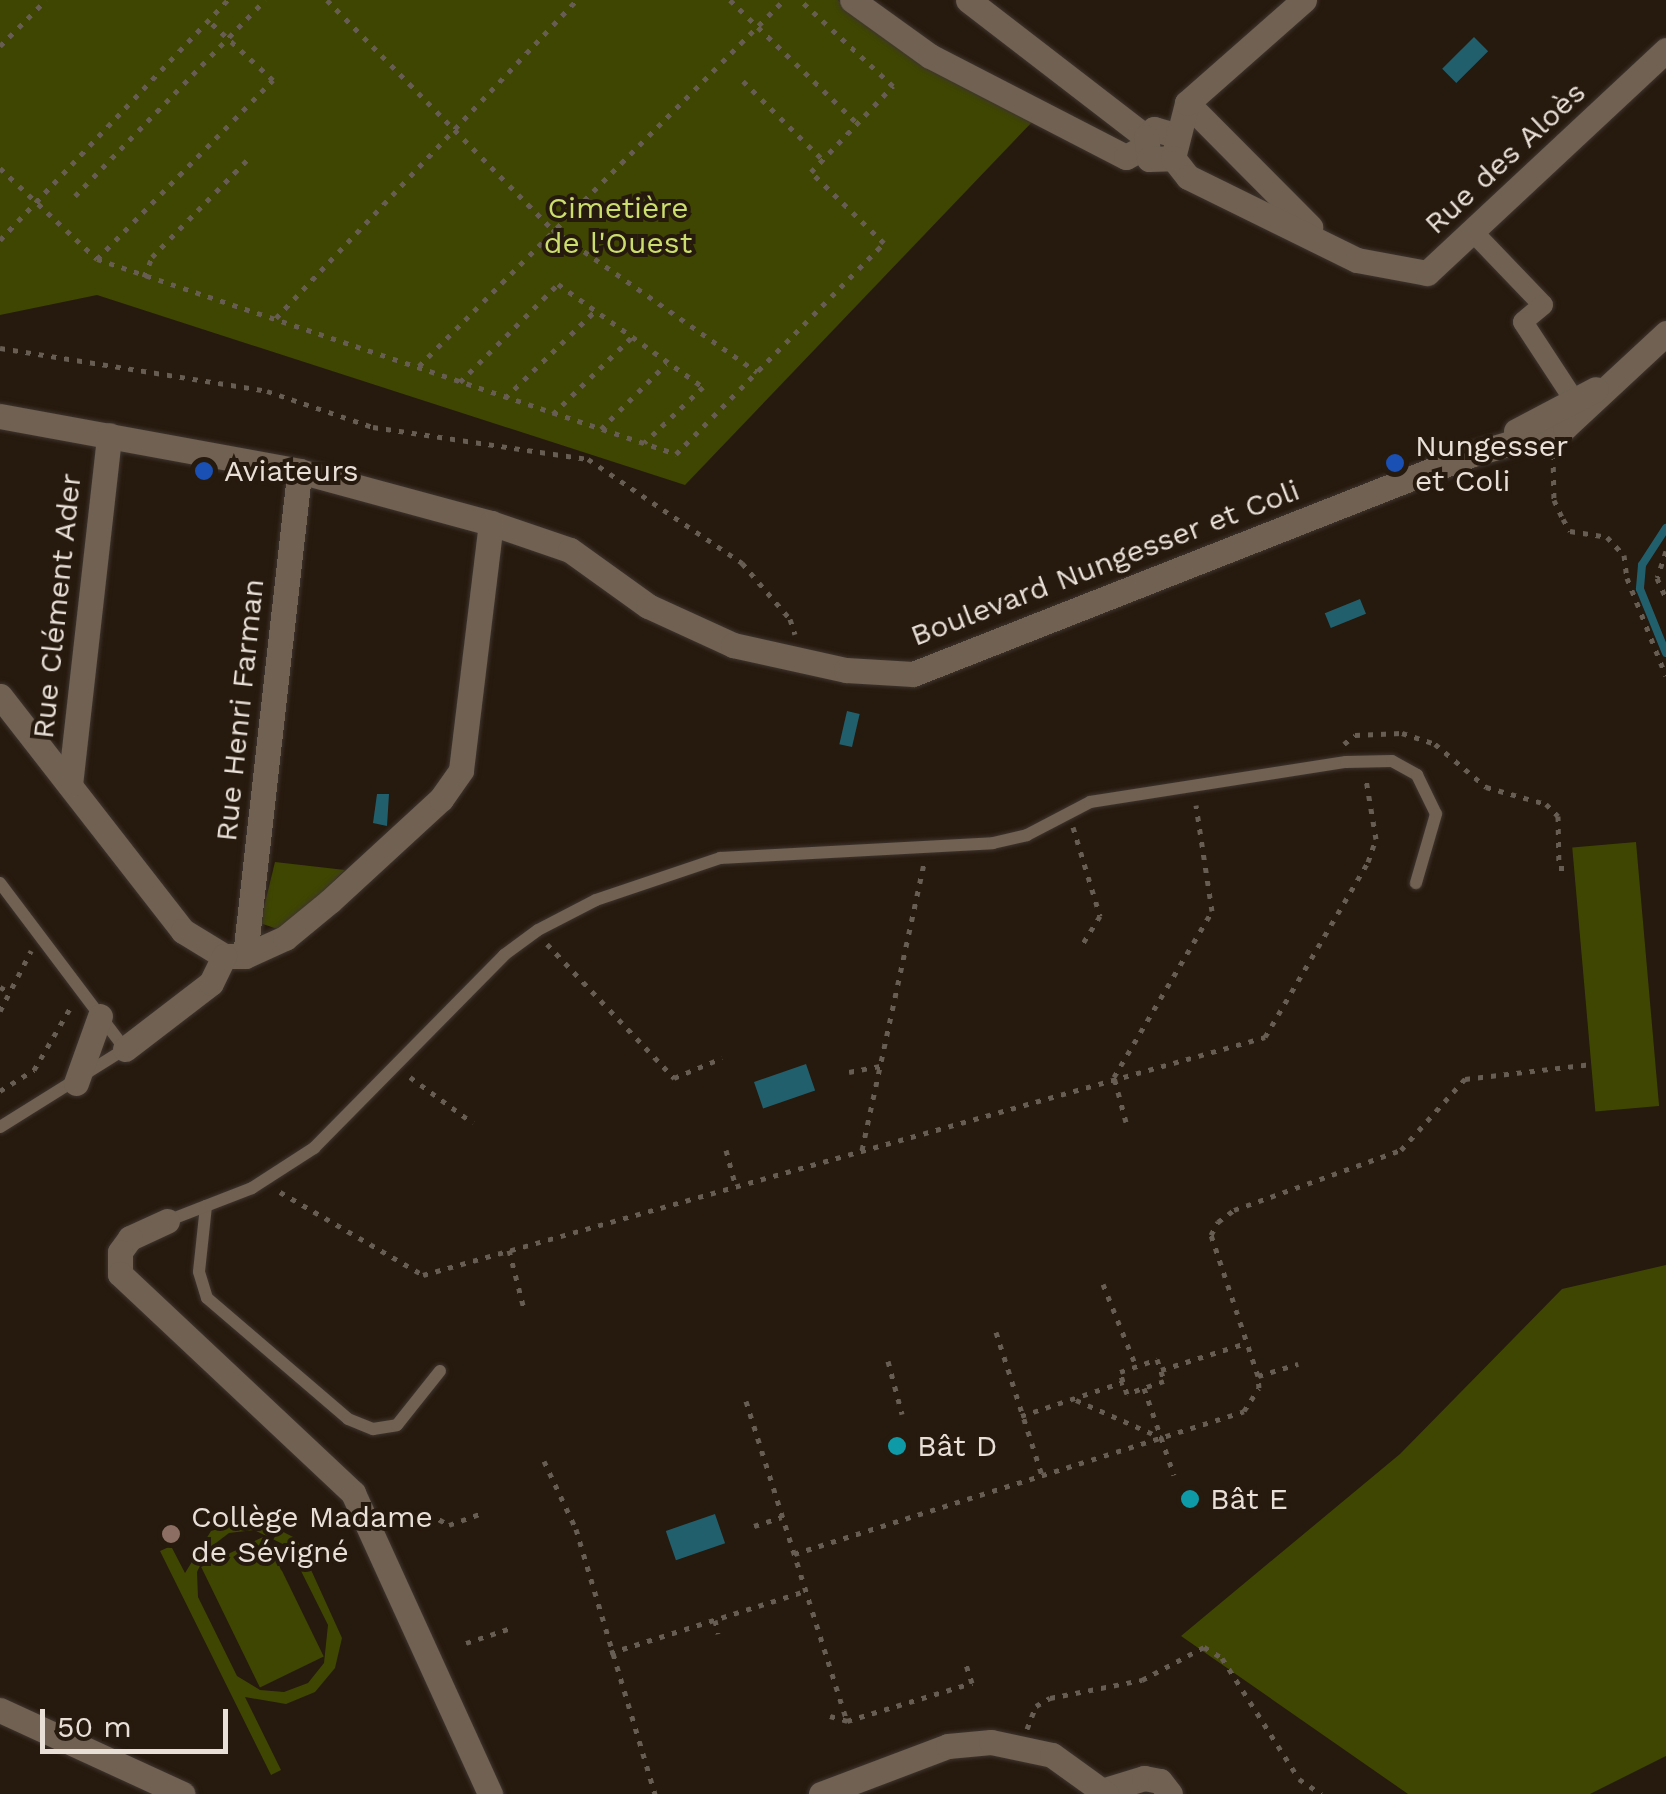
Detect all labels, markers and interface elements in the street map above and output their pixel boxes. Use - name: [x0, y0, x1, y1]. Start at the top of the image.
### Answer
- street label: Rue des Aloès: [1417, 74, 1593, 242]
- park label: Cimetière de l'Ouest: [544, 190, 692, 260]
- place label: Nungesser et Coli: [1415, 428, 1568, 498]
- marker: Nungesser et Coli: [1384, 452, 1406, 474]
- place label: Aviateurs: [224, 453, 359, 489]
- marker: Aviateurs: [193, 460, 215, 482]
- street label: Rue Clément Ader: [25, 471, 89, 741]
- street label: Boulevard Nungesser et Coli: [905, 472, 1305, 654]
- street label: Rue Henri Farman: [208, 577, 272, 843]
- place label: Bât D: [917, 1428, 997, 1464]
- marker: Bât D: [886, 1435, 908, 1457]
- place label: Bât E: [1210, 1481, 1288, 1517]
- marker: Bât E: [1179, 1488, 1201, 1510]
- place label: Collège Madame de Sévigné: [191, 1499, 433, 1570]
- marker: Collège Madame de Sévigné: [160, 1523, 182, 1545]
- scale bar: [45, 1689, 232, 1751]
- text: 50 m: [57, 1709, 132, 1744]

